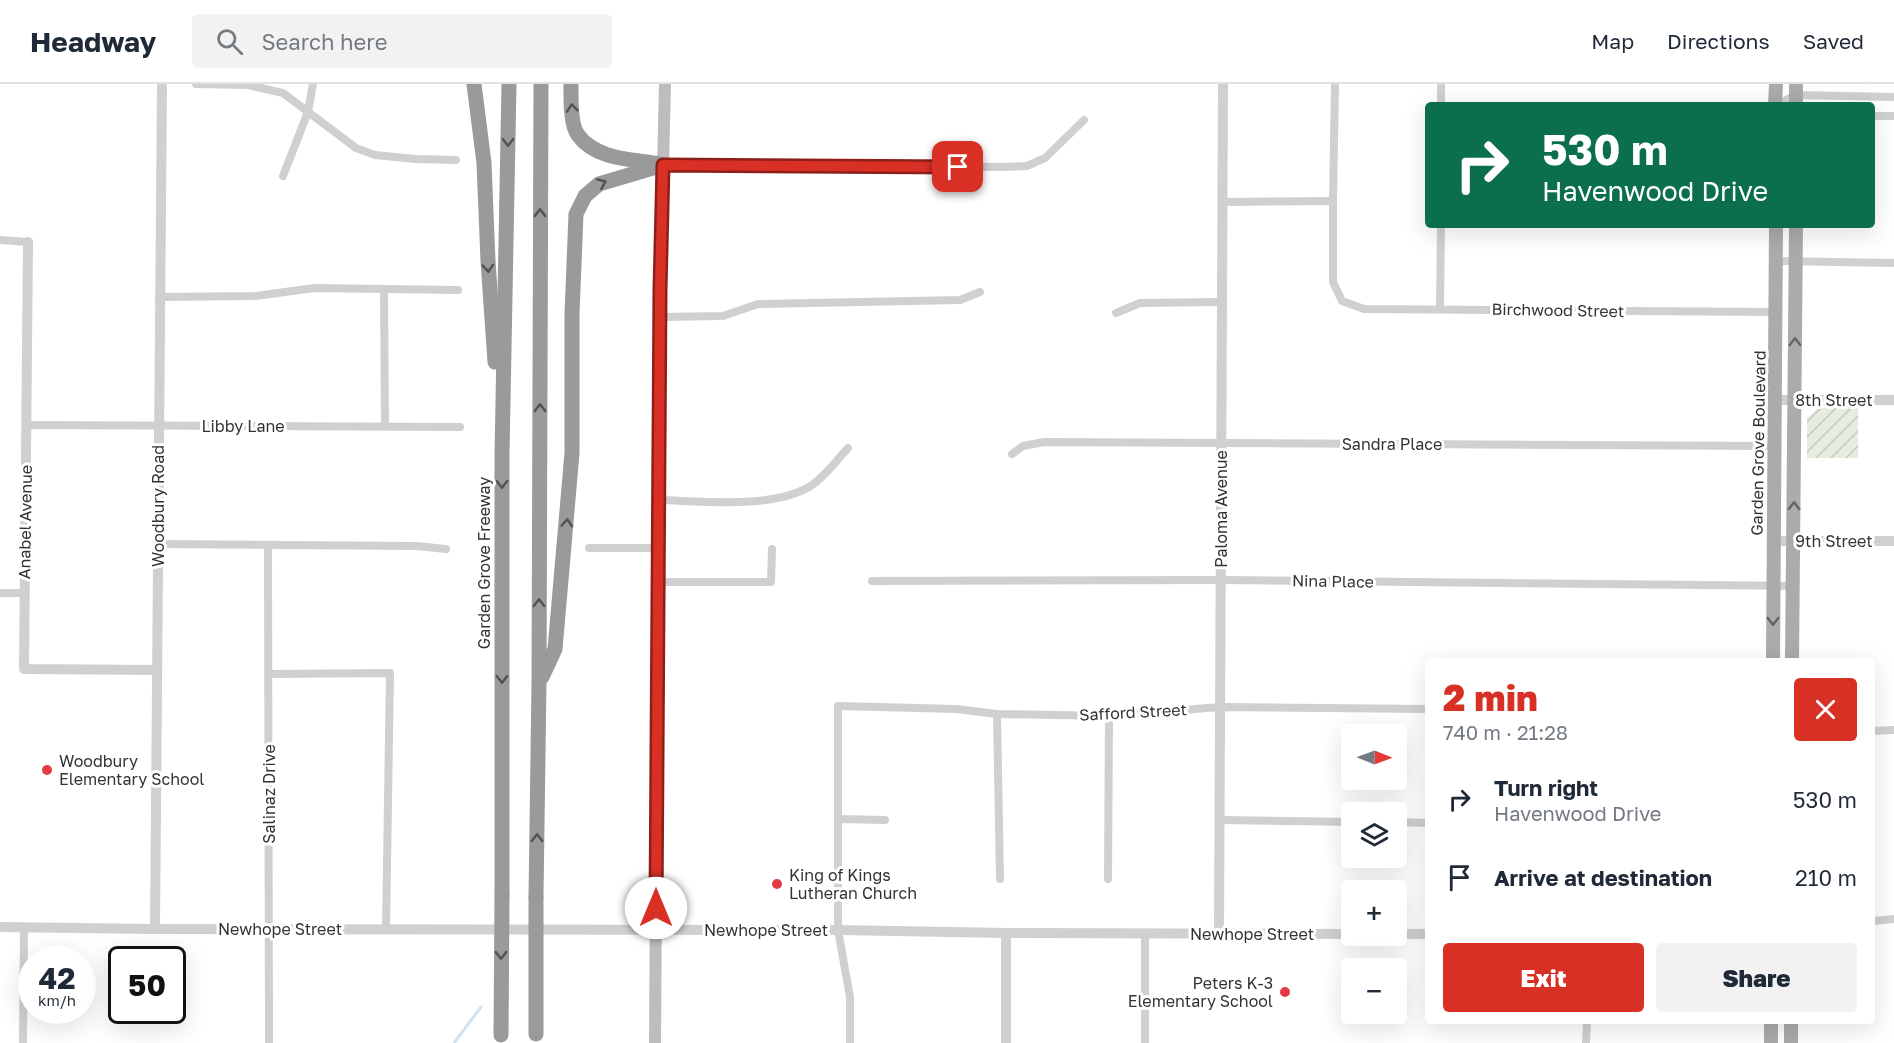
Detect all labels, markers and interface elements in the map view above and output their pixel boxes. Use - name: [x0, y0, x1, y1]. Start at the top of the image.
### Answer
- search box: [192, 14, 612, 68]
- text: Headway: [30, 25, 156, 58]
- icon: search: [213, 25, 246, 58]
- text: Search here: [261, 28, 387, 55]
- text: Map: [1591, 28, 1634, 54]
- text: Directions: [1667, 28, 1770, 54]
- text: Saved: [1803, 28, 1864, 54]
- one-way arrow: [566, 103, 579, 112]
- text: 530 m: [1542, 124, 1668, 174]
- icon: right: [1443, 126, 1521, 204]
- one-way arrow: [502, 138, 514, 147]
- pin: [932, 141, 983, 192]
- icon: arrive: [941, 150, 974, 183]
- text: Havenwood Drive: [1542, 175, 1768, 207]
- one-way arrow: [596, 179, 607, 191]
- one-way arrow: [534, 209, 546, 218]
- one-way arrow: [482, 263, 495, 272]
- street label: Birchwood Street: [1491, 299, 1625, 321]
- one-way arrow: [1789, 337, 1801, 346]
- street label: Garden Grove Boulevard: [1746, 350, 1770, 536]
- street label: 8th Street: [1795, 390, 1873, 410]
- one-way arrow: [534, 404, 546, 413]
- street label: Libby Lane: [201, 416, 285, 436]
- street label: Sandra Place: [1342, 434, 1442, 454]
- street label: Woodbury Road: [148, 445, 168, 567]
- street label: Paloma Avenue: [1211, 450, 1231, 568]
- street label: Anabel Avenue: [14, 465, 36, 579]
- street label: Garden Grove Freeway: [474, 477, 494, 649]
- one-way arrow: [496, 480, 508, 489]
- one-way arrow: [1788, 502, 1800, 511]
- one-way arrow: [560, 519, 573, 528]
- street label: 9th Street: [1795, 531, 1873, 551]
- street label: Nina Place: [1292, 570, 1374, 592]
- one-way arrow: [533, 599, 545, 608]
- one-way arrow: [1767, 616, 1779, 625]
- one-way arrow: [496, 675, 508, 684]
- text: 2 min: [1443, 676, 1538, 719]
- button: close: [1794, 678, 1857, 741]
- street label: Safford Street: [1079, 699, 1187, 725]
- text: 740 m · 21:28: [1443, 720, 1568, 744]
- north arrow: [1341, 724, 1407, 790]
- map controls: [1341, 724, 1407, 1024]
- street label: Salinaz Drive: [259, 744, 279, 844]
- place label: Woodbury Elementary School: [59, 751, 204, 789]
- marker: Woodbury Elementary School: [40, 763, 54, 777]
- text: Turn right: [1494, 774, 1598, 801]
- icon: right: [1443, 783, 1476, 816]
- text: 530 m: [1793, 786, 1857, 813]
- text: Havenwood Drive: [1494, 801, 1661, 825]
- button: layers: [1341, 802, 1407, 868]
- one-way arrow: [531, 834, 543, 843]
- icon: arrive: [1443, 861, 1476, 894]
- text: Arrive at destination: [1494, 864, 1712, 891]
- text: 210 m: [1795, 864, 1857, 891]
- place label: King of Kings Lutheran Church: [789, 865, 917, 903]
- position arrow: [624, 876, 688, 940]
- marker: King of Kings Lutheran Church: [770, 877, 784, 891]
- button: +: [1341, 880, 1407, 946]
- street label: Newhope Street: [218, 919, 342, 939]
- street label: Newhope Street: [704, 920, 828, 940]
- street label: Newhope Street: [1190, 924, 1314, 944]
- button: Exit: [1443, 943, 1644, 1012]
- button: Share: [1656, 943, 1857, 1012]
- speed limit sign: 50: [108, 946, 186, 1024]
- one-way arrow: [495, 950, 507, 959]
- button: −: [1341, 958, 1407, 1024]
- text: 42: [38, 960, 76, 996]
- place label: Peters K-3 Elementary School: [1128, 973, 1273, 1011]
- marker: Peters K-3 Elementary School: [1278, 985, 1292, 999]
- text: km/h: [38, 991, 76, 1009]

